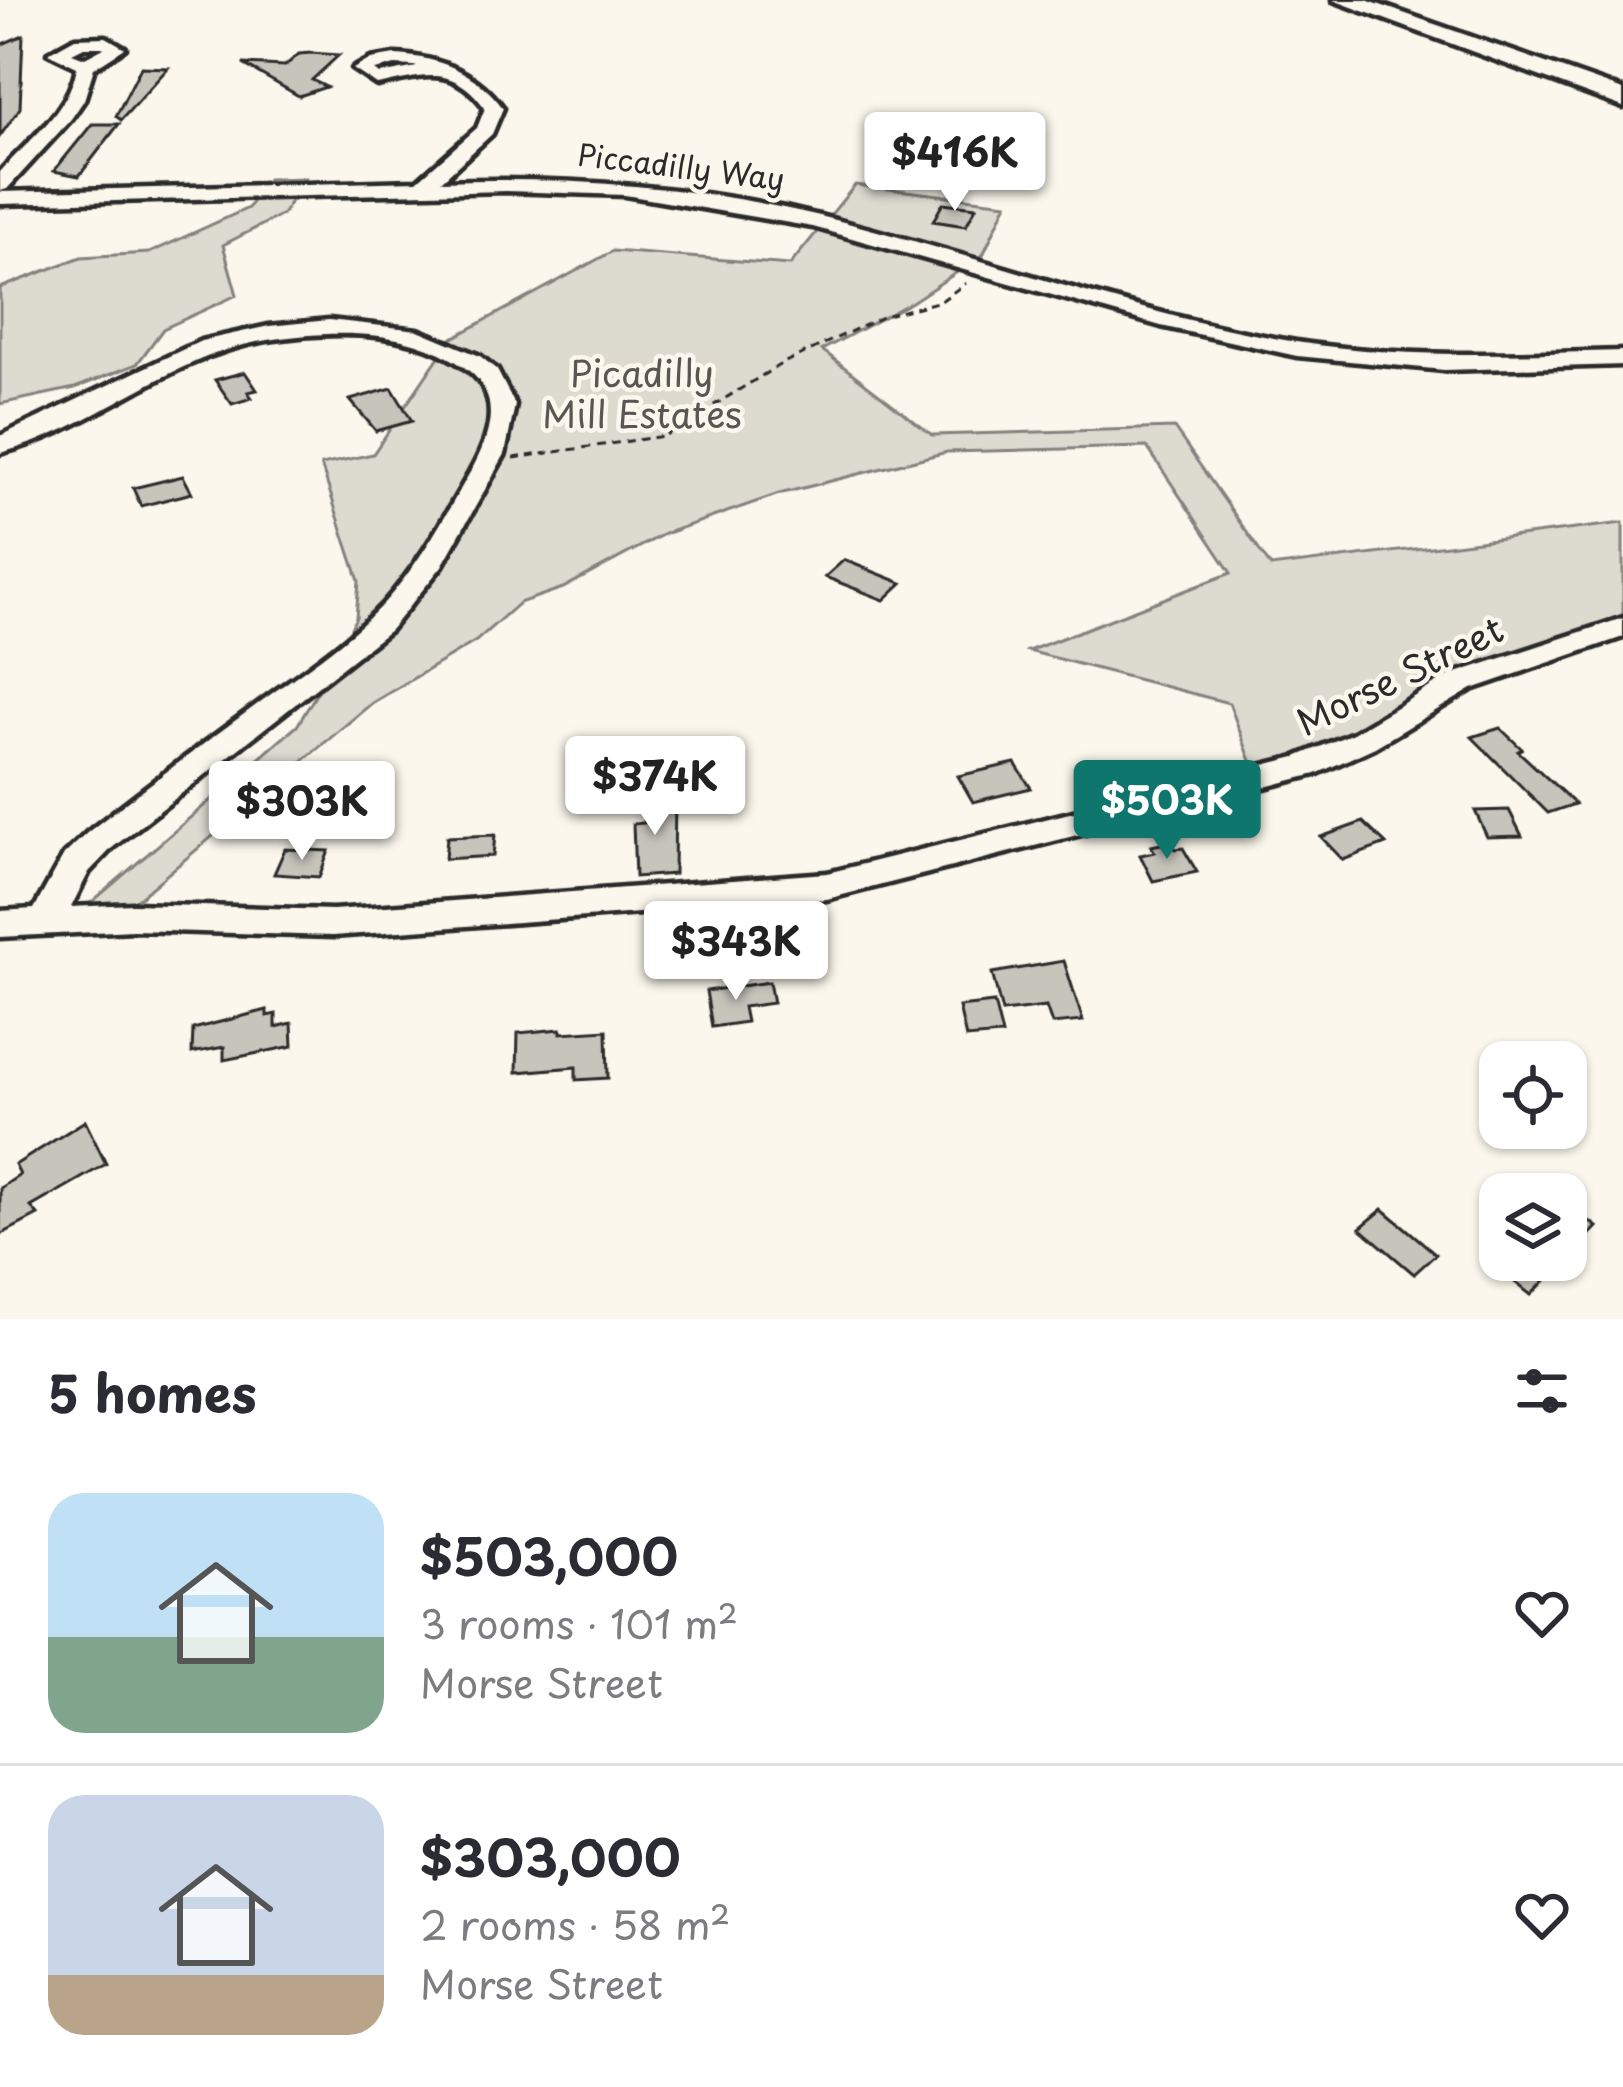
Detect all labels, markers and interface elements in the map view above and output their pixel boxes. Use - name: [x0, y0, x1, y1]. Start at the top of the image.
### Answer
- pin: $416K: [871, 112, 1039, 214]
- text: $416K: [891, 121, 1019, 180]
- street label: Piccadilly Way: [575, 131, 787, 201]
- park label: Picadilly Mill Estates: [542, 345, 742, 440]
- street label: Morse Street: [1287, 601, 1512, 748]
- pin: $374K: [571, 736, 739, 838]
- text: $374K: [592, 745, 718, 804]
- pin: $503K: [1083, 760, 1251, 862]
- pin: $303K: [218, 761, 386, 863]
- text: $503K: [1101, 769, 1233, 828]
- text: $303K: [236, 770, 368, 829]
- pin: $343K: [652, 901, 820, 1003]
- text: $343K: [671, 910, 801, 969]
- map controls: [1479, 1041, 1587, 1281]
- button: locate: [1479, 1041, 1587, 1149]
- button: layers: [1479, 1173, 1587, 1281]
- text: 5 homes: [48, 1353, 257, 1430]
- icon: filters: [1509, 1358, 1575, 1424]
- text: $503,000: [420, 1516, 678, 1593]
- icon: home: [144, 1541, 288, 1685]
- icon: heart: [1509, 1580, 1575, 1646]
- text: 3 rooms · 101 m²: [420, 1593, 738, 1652]
- text: Morse Street: [420, 1652, 663, 1711]
- text: $303,000: [420, 1817, 681, 1894]
- icon: home: [144, 1843, 288, 1987]
- icon: heart: [1509, 1882, 1575, 1948]
- text: 2 rooms · 58 m²: [420, 1894, 730, 1953]
- text: Morse Street: [420, 1953, 663, 2012]

